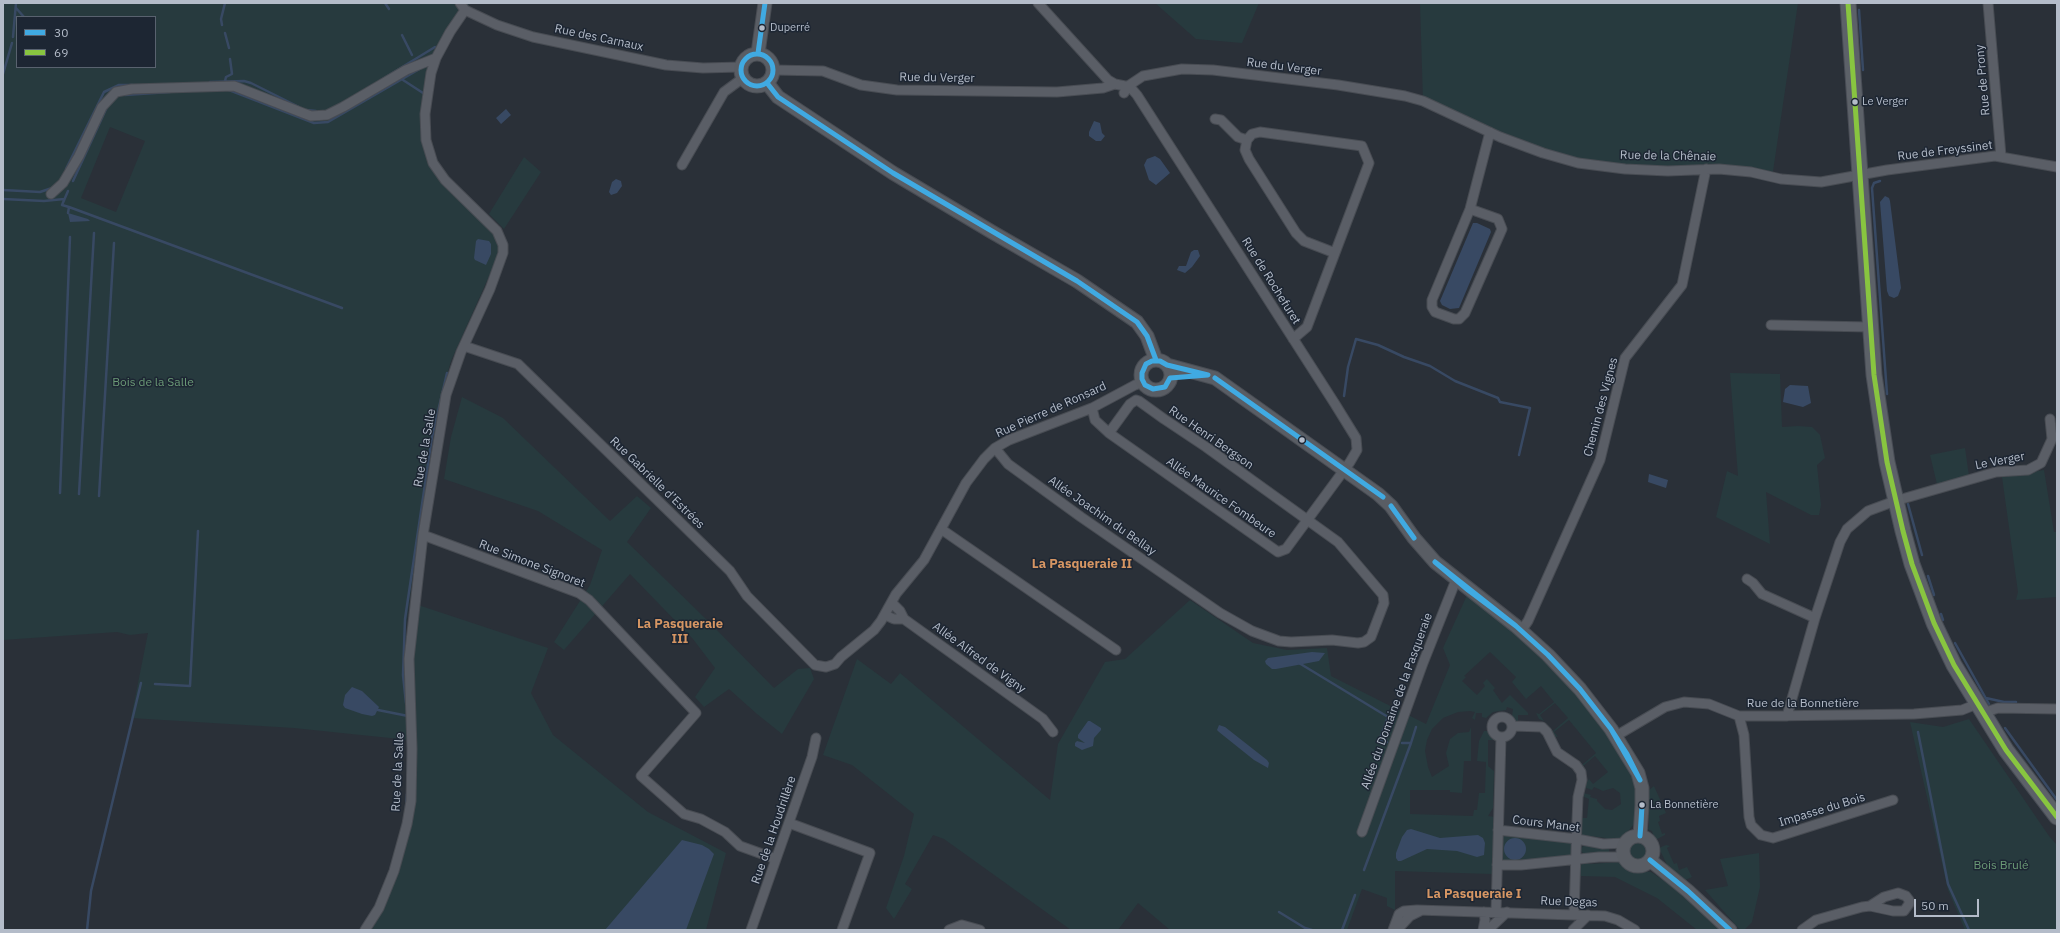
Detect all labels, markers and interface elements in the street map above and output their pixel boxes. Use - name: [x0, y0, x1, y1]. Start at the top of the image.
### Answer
- legend: [16, 16, 156, 68]
- place label: Duperré: [770, 21, 810, 35]
- street label: Rue des Carnaux: [553, 22, 645, 54]
- marker: Duperré: [757, 23, 767, 33]
- text: 30: [54, 25, 68, 40]
- street label: Rue de Prony: [1973, 44, 1993, 116]
- text: 69: [54, 45, 68, 60]
- street label: Rue du Verger: [1246, 55, 1322, 79]
- street label: Rue du Verger: [899, 70, 975, 86]
- place label: Le Verger: [1862, 95, 1908, 109]
- marker: Le Verger: [1850, 97, 1860, 107]
- street label: Rue de Freyssinet: [1897, 138, 1993, 164]
- street label: Rue de la Chênaie: [1620, 148, 1716, 164]
- street label: Rue de Rochefuret: [1238, 235, 1304, 327]
- street label: Chemin des Vignes: [1581, 356, 1621, 458]
- park label: Bois de la Salle: [112, 376, 194, 390]
- street label: Rue Pierre de Ronsard: [993, 379, 1109, 441]
- street label: Rue Henri Bergson: [1166, 403, 1256, 473]
- street label: Rue de la Salle: [411, 408, 439, 488]
- street label: Rue Gabrielle d’Estrées: [607, 434, 707, 532]
- unlabelled marker: [1297, 435, 1307, 445]
- street label: Le Verger: [1974, 449, 2026, 473]
- street label: Allée Maurice Fombeure: [1163, 455, 1279, 541]
- street label: Allée Joachim du Bellay: [1045, 473, 1159, 559]
- street label: Rue Simone Signoret: [477, 537, 587, 591]
- district label: La Pasqueraie II: [1032, 556, 1132, 572]
- street label: Allée du Domaine de la Pasqueraie: [1358, 611, 1436, 791]
- district label: La Pasqueraie III: [637, 616, 723, 647]
- street label: Allée Alfred de Vigny: [930, 619, 1028, 697]
- street label: Rue de la Bonnetière: [1747, 697, 1859, 711]
- street label: Rue de la Salle: [389, 732, 407, 812]
- street label: Rue de la Houdrillère: [749, 774, 799, 886]
- street label: Impasse du Bois: [1777, 790, 1867, 830]
- place label: La Bonnetière: [1650, 798, 1719, 812]
- marker: La Bonnetière: [1637, 800, 1647, 810]
- street label: Cours Manet: [1511, 813, 1581, 835]
- park label: Bois Brulé: [1973, 859, 2029, 873]
- district label: La Pasqueraie I: [1427, 886, 1521, 902]
- scale bar: [1916, 891, 1981, 917]
- street label: Rue Degas: [1540, 894, 1598, 910]
- text: 50 m: [1921, 898, 1949, 913]

